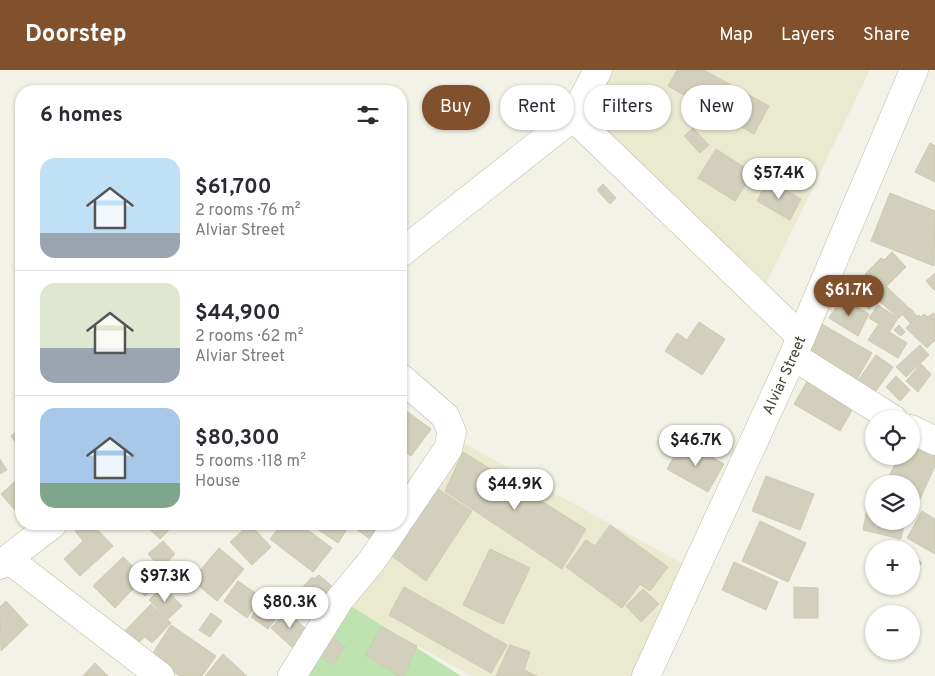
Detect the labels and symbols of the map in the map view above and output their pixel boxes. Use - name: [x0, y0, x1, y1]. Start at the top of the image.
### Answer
- pin: $57.4K: [738, 158, 820, 200]
- pin: $61.7K: [808, 274, 890, 317]
- street label: Alviar Street: [759, 333, 811, 418]
- pin: $46.7K: [655, 424, 737, 467]
- pin: $44.9K: [474, 468, 556, 511]
- pin: $97.3K: [124, 560, 206, 603]
- pin: $80.3K: [249, 586, 331, 629]

